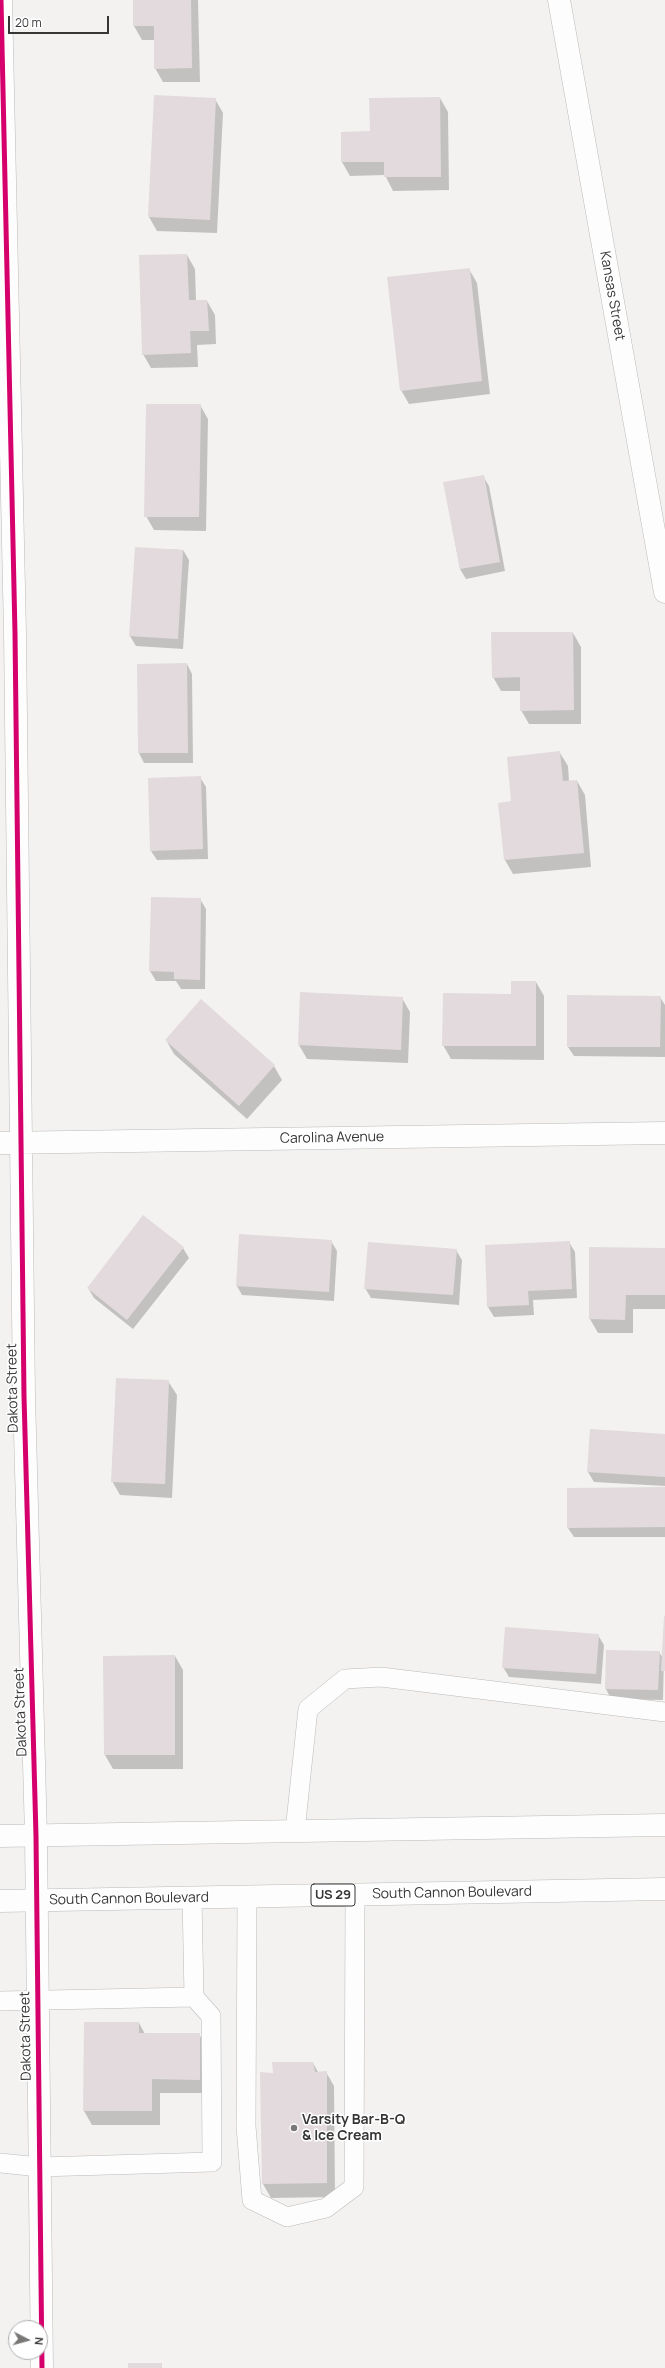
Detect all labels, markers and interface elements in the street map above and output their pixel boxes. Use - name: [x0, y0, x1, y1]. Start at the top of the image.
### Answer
- scale bar: [10, 8, 111, 34]
- text: 20 m: [15, 14, 42, 31]
- street label: Kansas Street: [596, 250, 628, 342]
- street label: Carolina Avenue: [280, 1129, 384, 1147]
- street label: Dakota Street: [4, 1343, 22, 1433]
- street label: Dakota Street: [11, 1667, 31, 1757]
- street label: South Cannon Boulevard: [372, 1883, 532, 1903]
- road number: US 29: [311, 1884, 355, 1906]
- street label: South Cannon Boulevard: [49, 1889, 209, 1909]
- street label: Dakota Street: [17, 1991, 35, 2081]
- place label: Varsity Bar-B-Q & Ice Cream: [302, 2112, 405, 2144]
- marker: Varsity Bar-B-Q & Ice Cream: [289, 2123, 299, 2133]
- north arrow: [8, 2320, 48, 2360]
- text: N: [32, 2336, 47, 2346]

